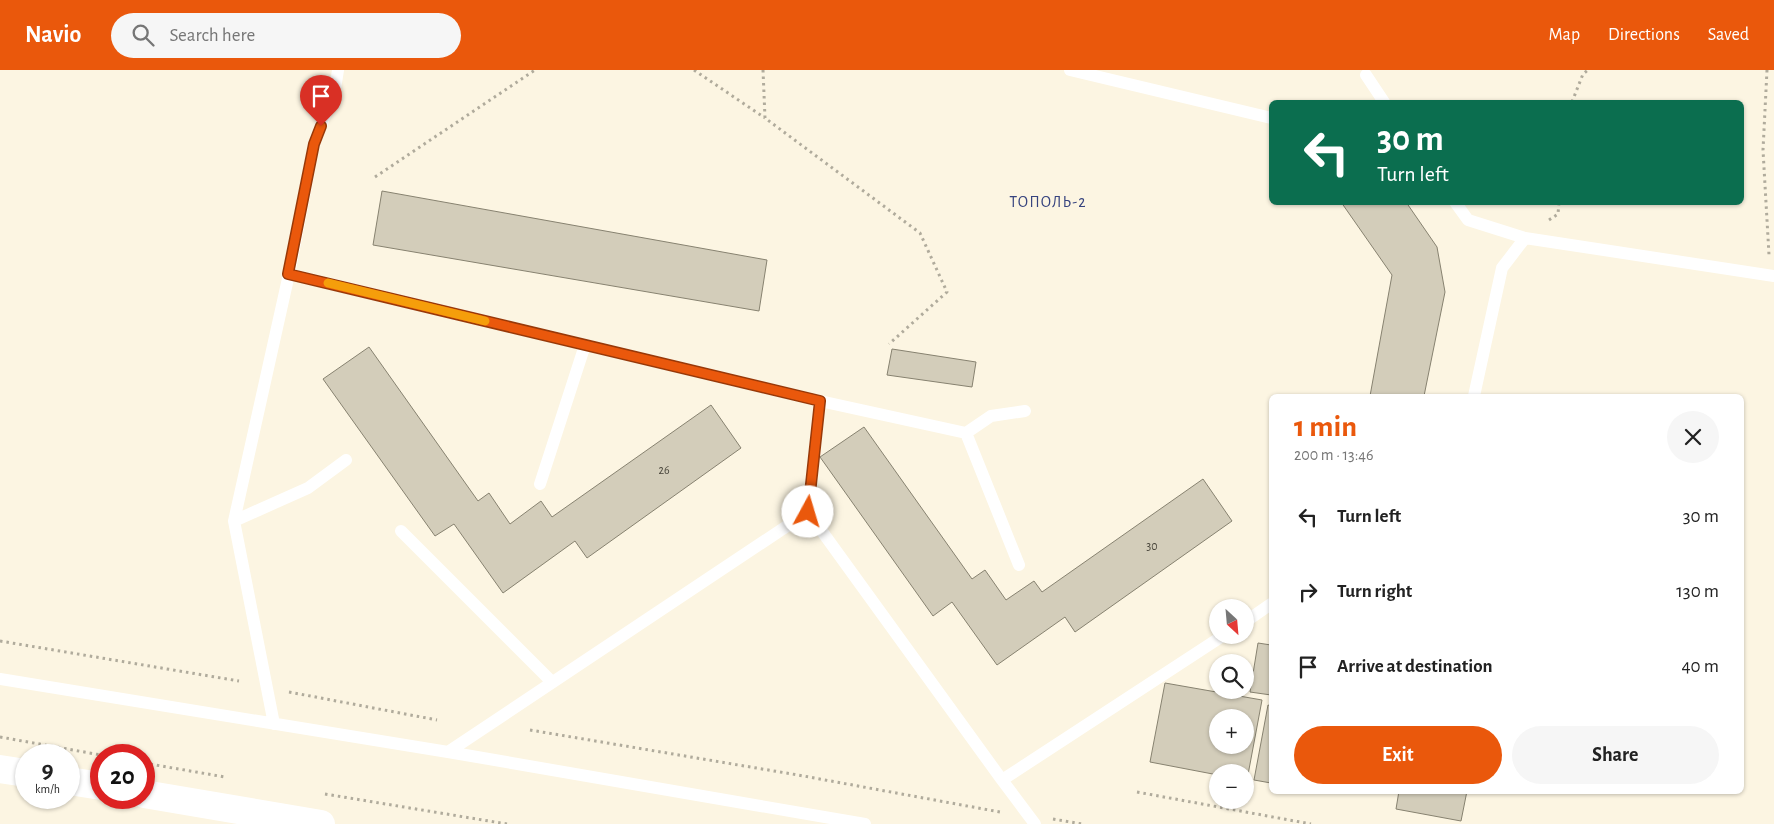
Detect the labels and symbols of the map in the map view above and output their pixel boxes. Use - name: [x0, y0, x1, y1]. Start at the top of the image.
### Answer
- pin: [300, 75, 342, 126]
- district label: ТОПОЛЬ-2: [1010, 194, 1086, 210]
- house number: 26: [658, 464, 670, 476]
- position arrow: [781, 485, 833, 537]
- house number: 30: [1146, 540, 1158, 552]
- north arrow: [1209, 599, 1254, 644]
- speed limit sign: 20: [90, 744, 155, 809]

